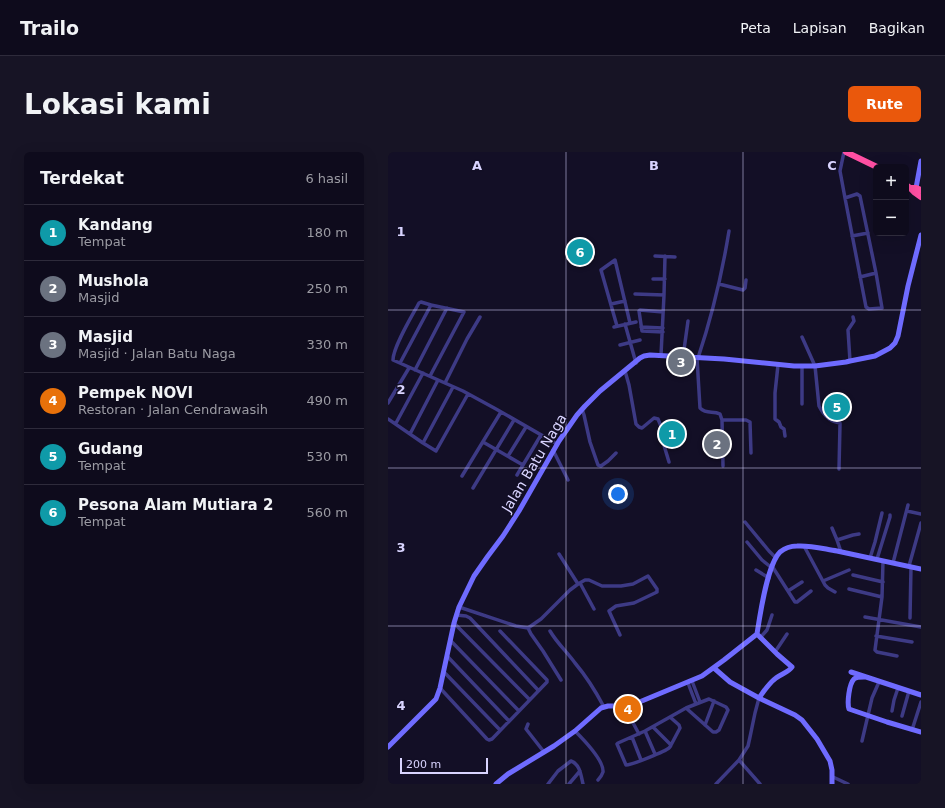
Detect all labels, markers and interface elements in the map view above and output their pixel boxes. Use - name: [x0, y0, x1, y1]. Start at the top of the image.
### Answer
- text: Trailo: [20, 17, 79, 39]
- text: Peta: [740, 20, 771, 36]
- text: Lapisan: [793, 20, 847, 36]
- text: Bagikan: [869, 20, 925, 36]
- button: Rute: [848, 86, 921, 122]
- text: Lokasi kami: [24, 88, 211, 121]
- text: A: [472, 158, 482, 173]
- text: B: [649, 158, 659, 173]
- text: C: [827, 158, 837, 173]
- map controls: [873, 164, 909, 236]
- button: +: [873, 164, 909, 200]
- text: Terdekat: [40, 168, 124, 188]
- text: 6 hasil: [305, 171, 348, 186]
- button: −: [873, 200, 909, 236]
- text: Kandang: [78, 216, 153, 234]
- text: 1: [396, 224, 406, 239]
- text: 1: [48, 225, 58, 240]
- text: 180 m: [306, 225, 348, 240]
- text: Tempat: [78, 234, 126, 249]
- pin: 6: [567, 237, 593, 267]
- text: Mushola: [78, 272, 149, 290]
- text: 2: [48, 281, 58, 296]
- text: 250 m: [306, 281, 348, 296]
- text: Masjid: [78, 290, 119, 305]
- text: Masjid: [78, 328, 133, 346]
- text: 3: [48, 337, 58, 352]
- text: 330 m: [306, 337, 348, 352]
- text: Masjid · Jalan Batu Naga: [78, 346, 236, 361]
- pin: 3: [668, 347, 694, 377]
- text: 2: [396, 382, 406, 397]
- text: Pempek NOVI: [78, 384, 193, 402]
- pin: 5: [824, 392, 850, 422]
- text: 4: [48, 393, 58, 408]
- text: 490 m: [306, 393, 348, 408]
- text: Restoran · Jalan Cendrawasih: [78, 402, 268, 417]
- street label: Jalan Batu Naga: [498, 411, 570, 516]
- pin: 1: [659, 419, 685, 449]
- pin: 2: [704, 429, 730, 459]
- text: Gudang: [78, 440, 143, 458]
- text: 5: [48, 449, 58, 464]
- text: 530 m: [306, 449, 348, 464]
- text: Tempat: [78, 458, 126, 473]
- your location: [608, 484, 628, 504]
- text: Pesona Alam Mutiara 2: [78, 496, 273, 514]
- text: 6: [48, 505, 58, 520]
- text: 560 m: [306, 505, 348, 520]
- text: Tempat: [78, 514, 126, 529]
- text: 3: [396, 540, 406, 555]
- pin: 4: [615, 694, 641, 724]
- text: 4: [396, 698, 406, 713]
- scale bar: [400, 756, 488, 775]
- text: 200 m: [406, 758, 441, 771]

